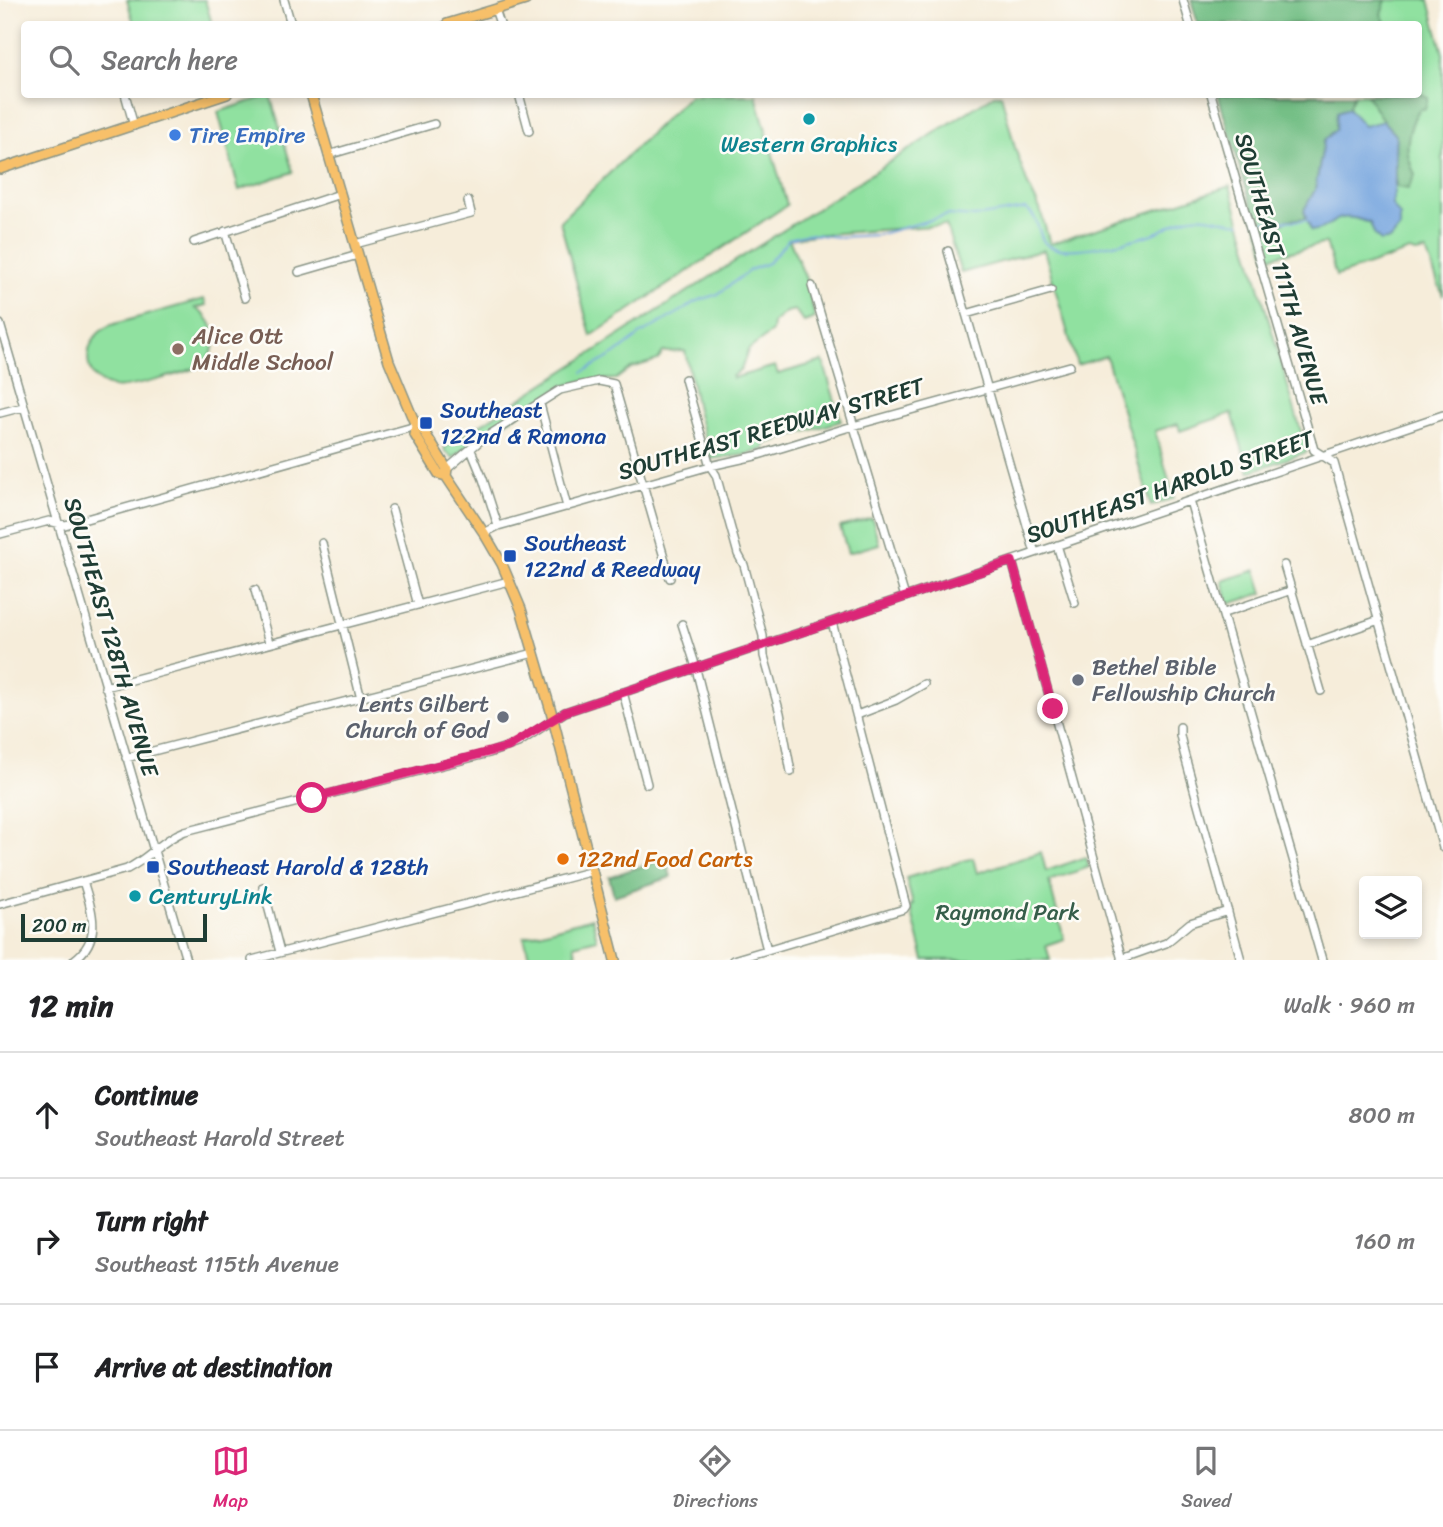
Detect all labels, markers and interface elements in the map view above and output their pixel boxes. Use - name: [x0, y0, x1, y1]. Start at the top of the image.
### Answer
- search box: [21, 21, 1422, 98]
- text: Search here: [101, 37, 238, 83]
- icon: search: [45, 41, 83, 79]
- marker: Western Graphics: [801, 111, 817, 127]
- place label: Tire Empire: [189, 115, 306, 156]
- place label: Western Graphics: [721, 124, 898, 165]
- marker: Tire Empire: [167, 127, 183, 143]
- street label: SOUTHEAST 111TH AVENUE: [1222, 128, 1340, 411]
- place label: Alice Ott Middle School: [191, 316, 334, 383]
- marker: Alice Ott Middle School: [170, 341, 186, 357]
- street label: SOUTHEAST REEDWAY STREET: [613, 365, 930, 492]
- place label: Southeast 122nd & Ramona: [440, 390, 607, 457]
- marker: Southeast 122nd & Ramona: [418, 415, 434, 431]
- street label: SOUTHEAST HAROLD STREET: [1020, 418, 1321, 556]
- street label: SOUTHEAST 128TH AVENUE: [51, 492, 171, 783]
- place label: Southeast 122nd & Reedway: [524, 523, 701, 590]
- marker: Southeast 122nd & Reedway: [502, 548, 518, 564]
- place label: Bethel Bible Fellowship Church: [1092, 647, 1276, 714]
- marker: Bethel Bible Fellowship Church: [1070, 672, 1086, 688]
- place label: Lents Gilbert Church of God: [346, 684, 491, 751]
- route end: [1037, 693, 1068, 724]
- marker: Lents Gilbert Church of God: [495, 709, 511, 725]
- route start: [296, 782, 327, 813]
- place label: 122nd Food Carts: [577, 839, 753, 880]
- place label: Southeast Harold & 128th: [167, 847, 429, 888]
- marker: 122nd Food Carts: [555, 851, 571, 867]
- marker: Southeast Harold & 128th: [145, 859, 161, 875]
- place label: CenturyLink: [149, 876, 273, 917]
- map controls: [1359, 876, 1422, 939]
- button: layers: [1359, 876, 1422, 939]
- marker: CenturyLink: [127, 888, 143, 904]
- park label: Raymond Park: [936, 892, 1080, 933]
- text: 200 m: [32, 909, 87, 942]
- scale bar: [21, 911, 206, 943]
- text: 12 min: [28, 979, 113, 1033]
- text: Walk · 960 m: [1283, 985, 1415, 1026]
- text: Continue: [95, 1072, 198, 1118]
- text: 800 m: [1348, 1095, 1415, 1136]
- icon: ahead: [28, 1096, 66, 1134]
- text: Southeast Harold Street: [95, 1118, 345, 1159]
- text: Turn right: [95, 1198, 208, 1244]
- text: 160 m: [1354, 1221, 1415, 1262]
- icon: right: [28, 1222, 66, 1260]
- text: Southeast 115th Avenue: [95, 1244, 339, 1285]
- text: Arrive at destination: [95, 1344, 332, 1390]
- icon: arrive: [28, 1348, 66, 1386]
- tab: Map: [212, 1442, 250, 1517]
- tab: Directions: [673, 1442, 758, 1517]
- tab: Saved: [1181, 1442, 1231, 1517]

